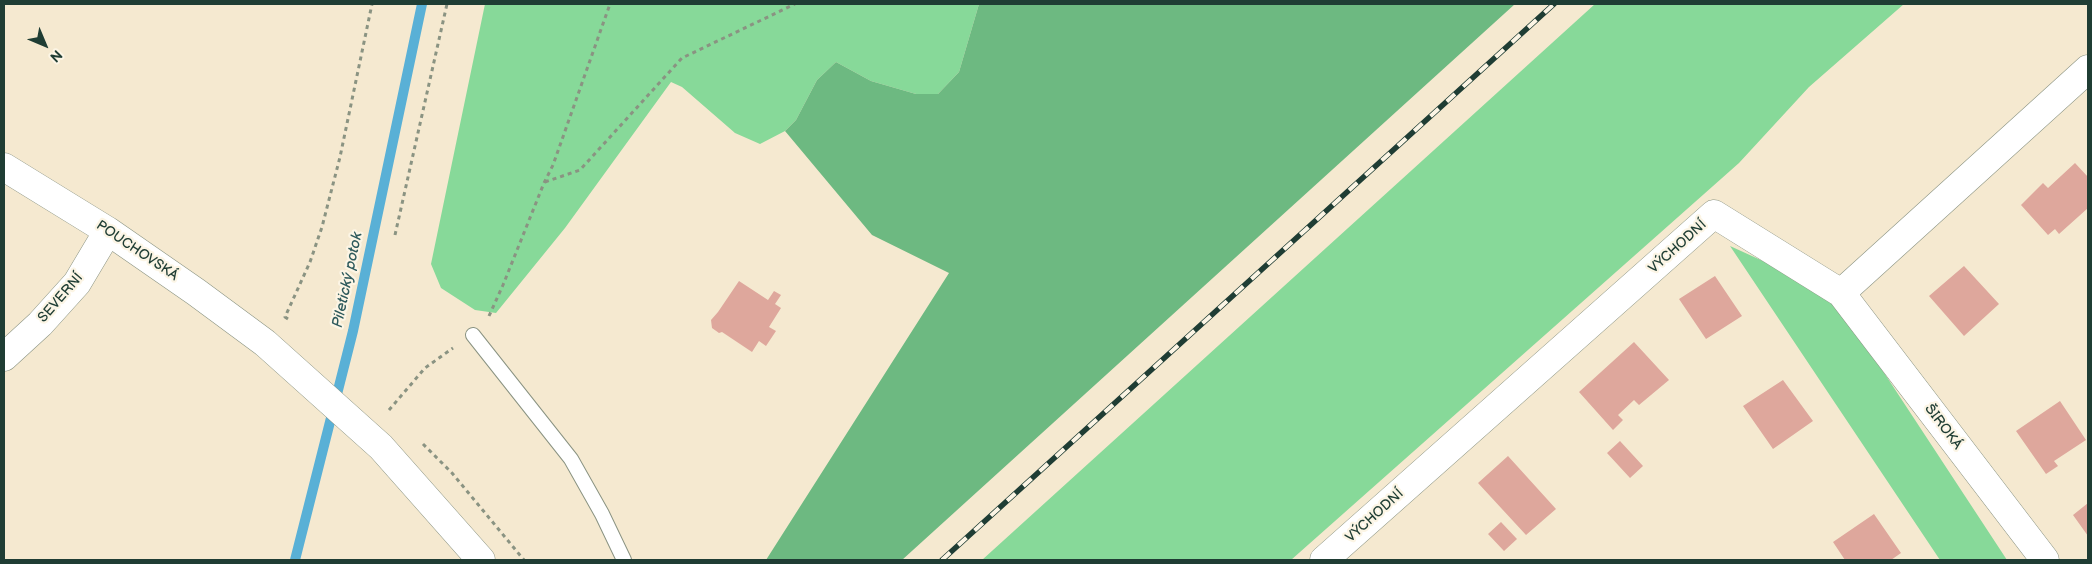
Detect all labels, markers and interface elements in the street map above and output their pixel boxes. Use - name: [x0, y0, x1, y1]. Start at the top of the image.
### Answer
- north arrow: [20, 20, 70, 70]
- text: N: [46, 46, 66, 66]
- street label: POUCHOVSKÁ: [93, 217, 181, 285]
- street label: VÝCHODNÍ: [1646, 217, 1710, 277]
- water label: Piletický potok: [329, 231, 367, 329]
- street label: SEVERNÍ: [35, 270, 87, 326]
- street label: ŠIROKÁ: [1921, 401, 1965, 453]
- street label: VÝCHODNÍ: [1343, 486, 1407, 546]

